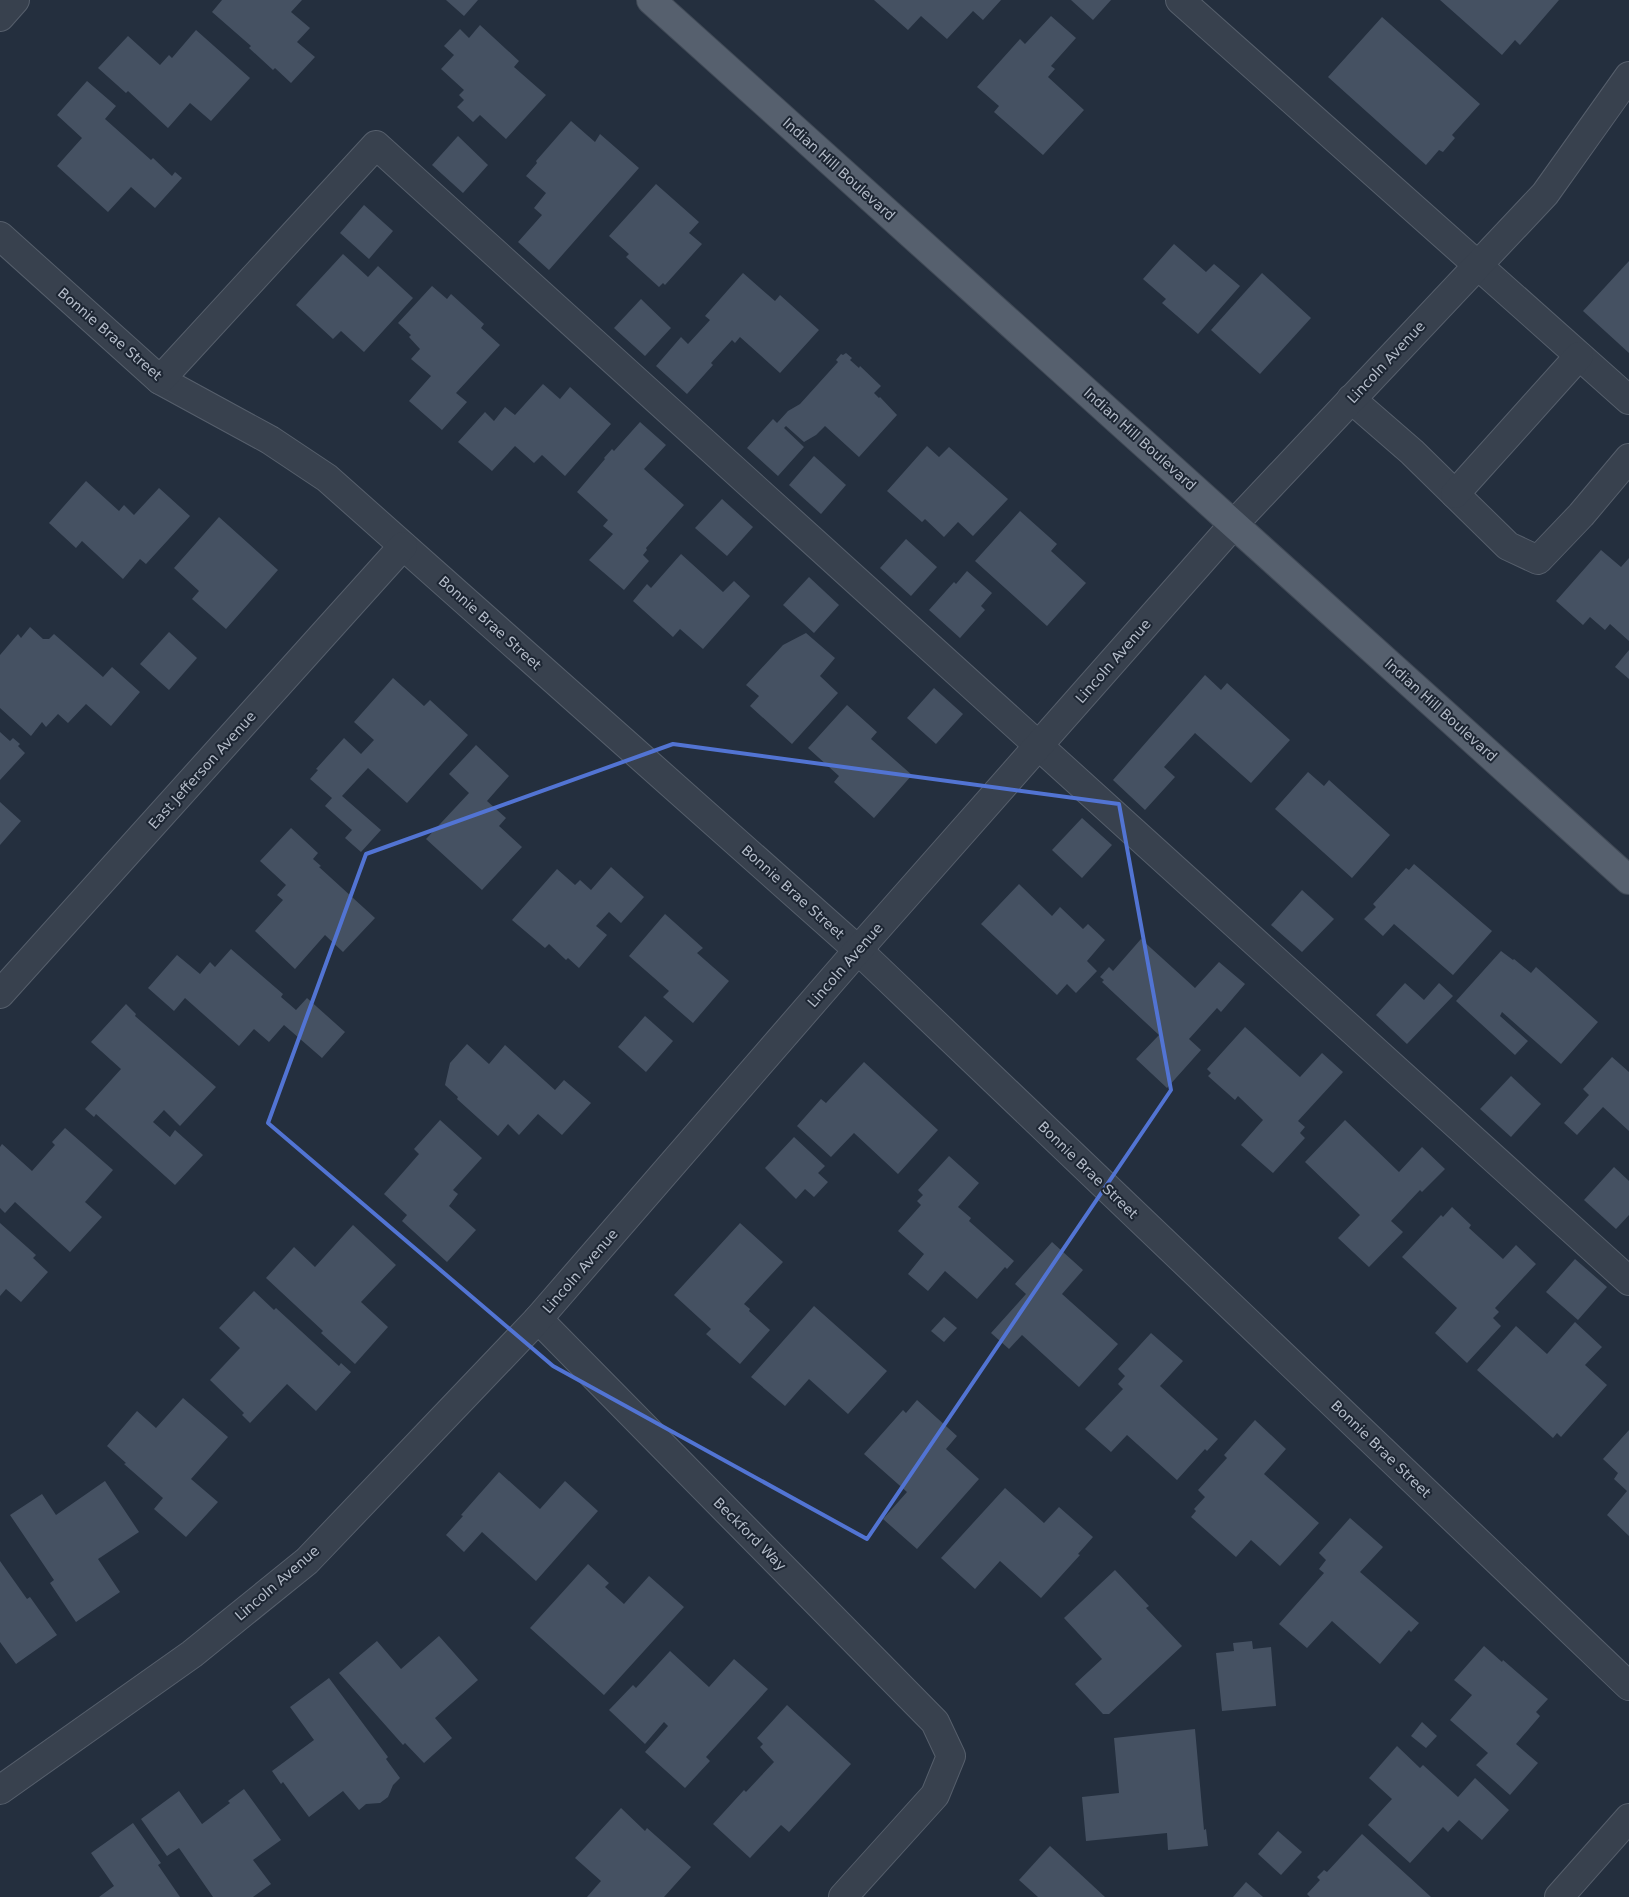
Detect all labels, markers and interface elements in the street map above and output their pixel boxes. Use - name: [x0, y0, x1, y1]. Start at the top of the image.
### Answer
- street label: Indian Hill Boulevard: [780, 114, 898, 224]
- street label: Bonnie Brae Street: [55, 285, 166, 384]
- street label: Lincoln Avenue: [1344, 318, 1428, 406]
- street label: Indian Hill Boulevard: [1081, 384, 1199, 494]
- street label: Bonnie Brae Street: [435, 573, 545, 674]
- street label: Lincoln Avenue: [1072, 616, 1154, 706]
- street label: Indian Hill Boulevard: [1382, 655, 1500, 765]
- street label: East Jefferson Avenue: [145, 708, 259, 832]
- street label: Bonnie Brae Street: [738, 842, 848, 943]
- street label: Lincoln Avenue: [804, 920, 886, 1010]
- street label: Bonnie Brae Street: [1035, 1118, 1142, 1222]
- street label: Lincoln Avenue: [539, 1226, 621, 1316]
- street label: Bonnie Brae Street: [1328, 1397, 1435, 1501]
- street label: Beckford Way: [710, 1494, 790, 1574]
- street label: Lincoln Avenue: [232, 1542, 322, 1624]

